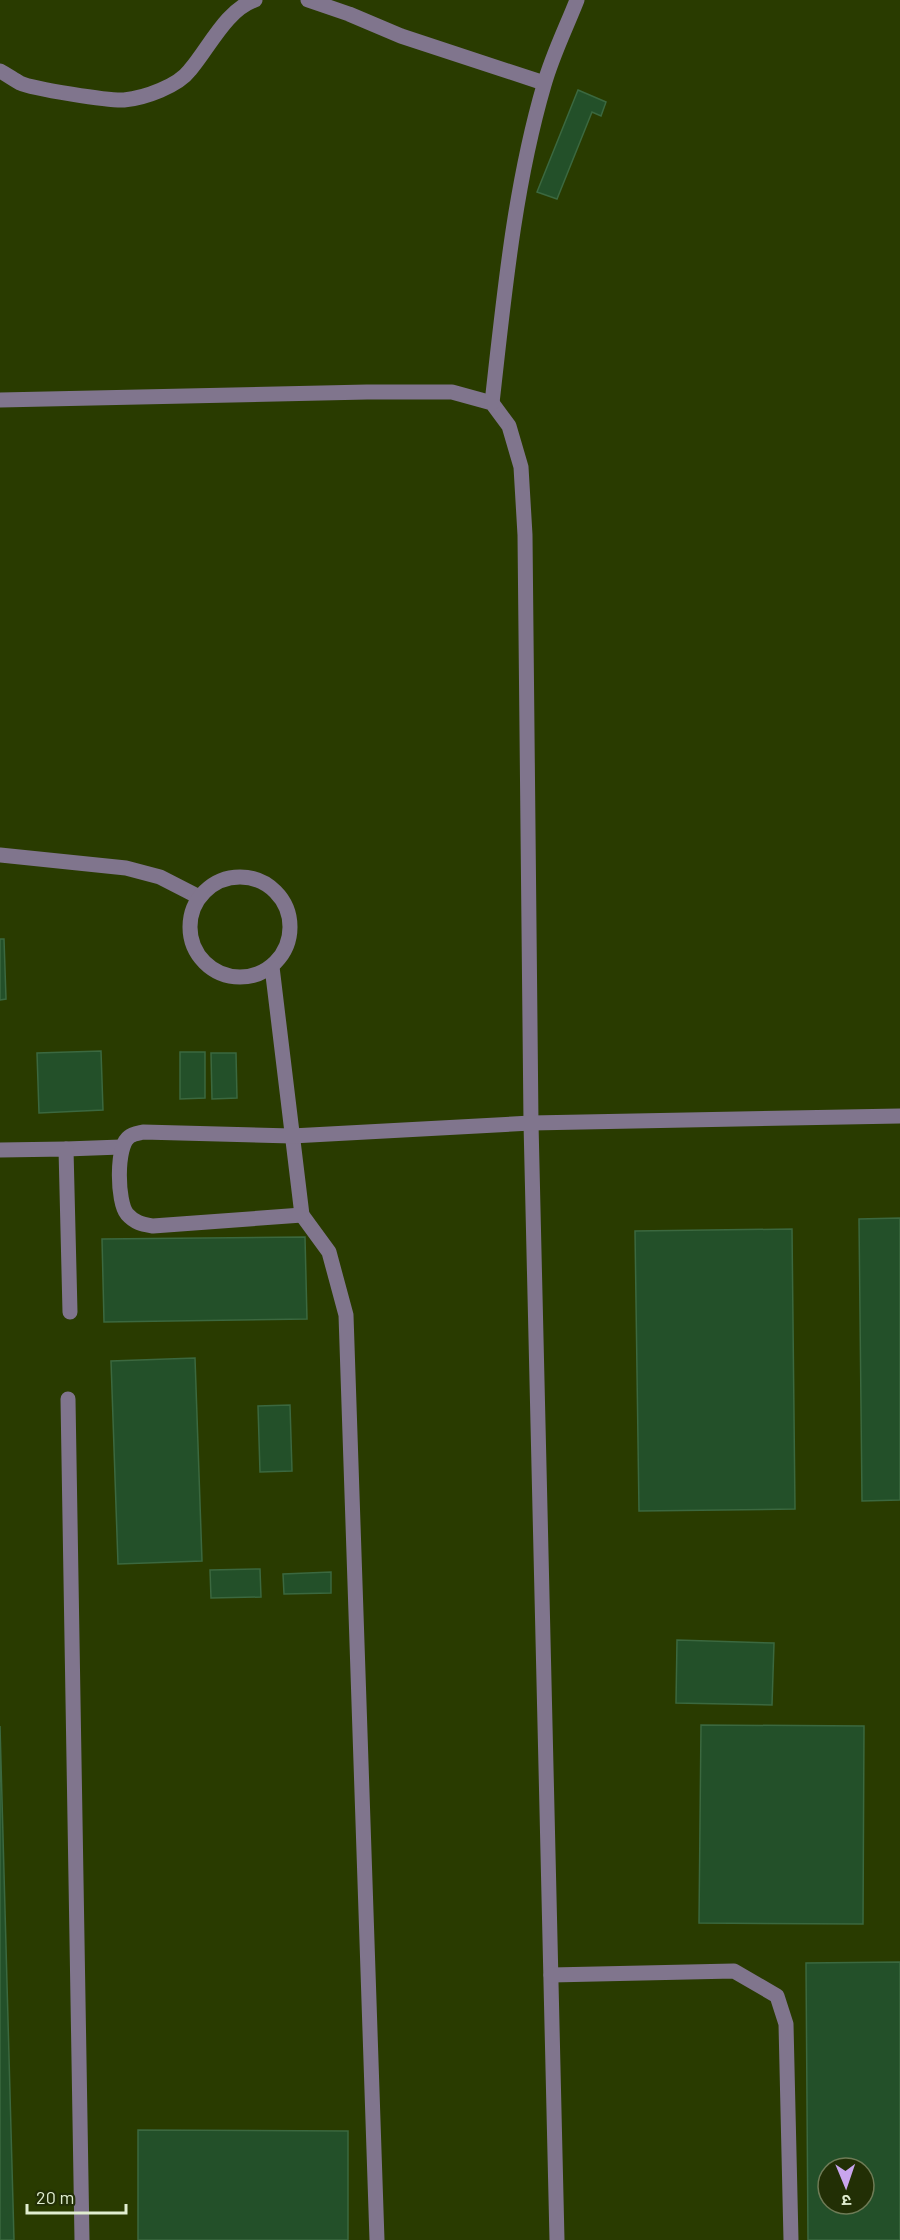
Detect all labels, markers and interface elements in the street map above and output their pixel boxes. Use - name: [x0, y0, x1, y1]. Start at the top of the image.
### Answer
- north arrow: [816, 2156, 876, 2216]
- scale bar: [27, 2177, 126, 2215]
- text: 20 m: [36, 2186, 74, 2208]
- text: उ: [841, 2192, 852, 2211]

